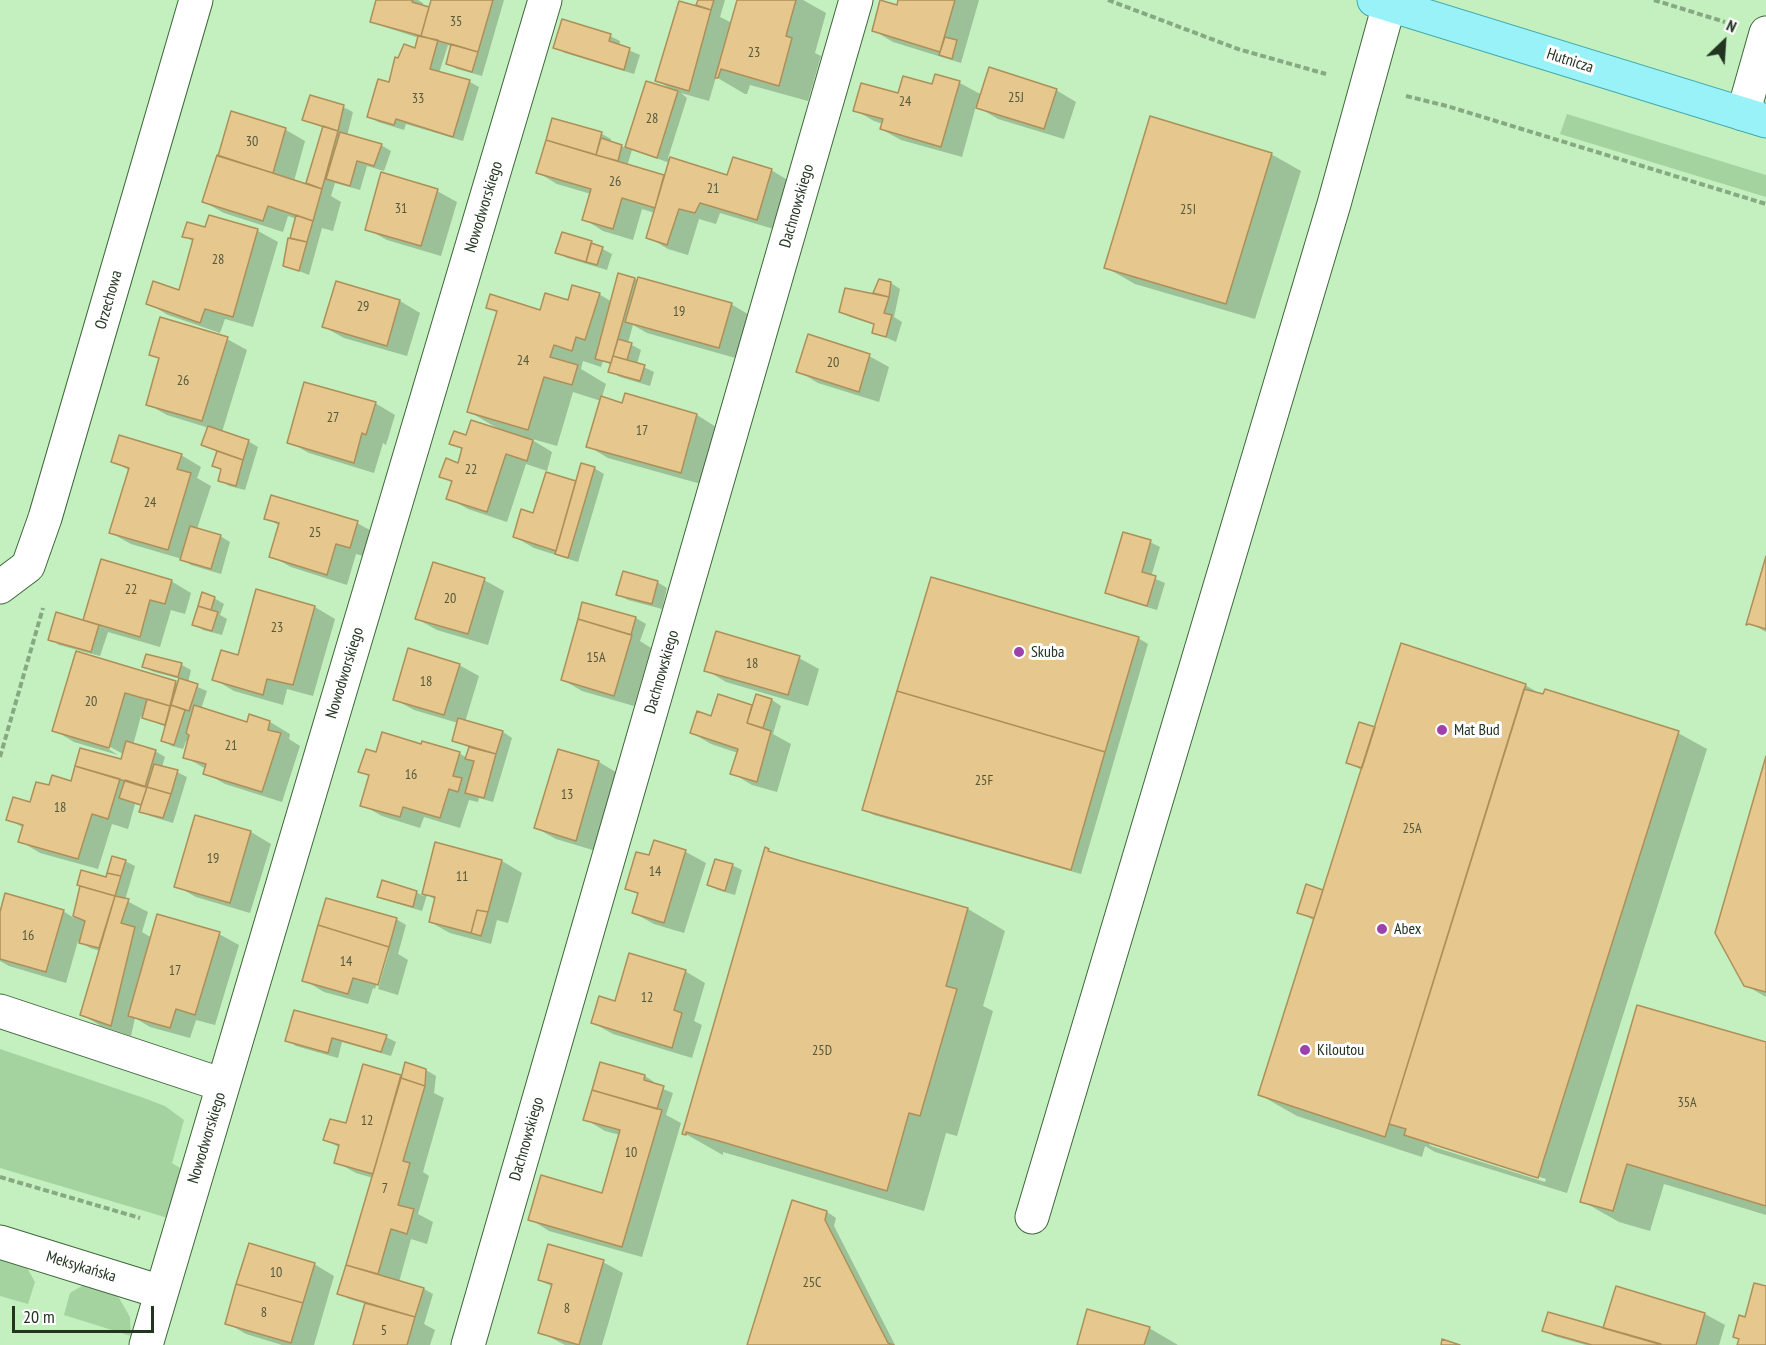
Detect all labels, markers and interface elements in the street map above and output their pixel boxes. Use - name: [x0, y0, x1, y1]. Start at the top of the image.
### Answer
- north arrow: [1694, 12, 1754, 72]
- house number: 35: [450, 14, 462, 30]
- text: N: [1723, 15, 1740, 37]
- street label: Hutnicza: [1544, 44, 1596, 78]
- house number: 23: [748, 45, 760, 61]
- house number: 25J: [1008, 90, 1024, 106]
- house number: 33: [412, 91, 424, 107]
- house number: 24: [899, 94, 911, 110]
- house number: 28: [646, 111, 658, 127]
- house number: 30: [246, 134, 258, 150]
- street label: Nowodworskiego: [461, 159, 507, 255]
- street label: Dachnowskiego: [776, 162, 818, 250]
- house number: 26: [609, 174, 621, 190]
- house number: 21: [707, 181, 719, 197]
- house number: 31: [395, 201, 407, 217]
- house number: 25I: [1180, 202, 1196, 218]
- house number: 28: [212, 252, 224, 268]
- street label: Orzechowa: [91, 268, 127, 332]
- house number: 29: [357, 299, 369, 315]
- house number: 19: [673, 304, 685, 320]
- house number: 24: [517, 353, 529, 369]
- house number: 20: [827, 355, 839, 371]
- house number: 26: [177, 373, 189, 389]
- house number: 27: [327, 410, 339, 426]
- house number: 17: [636, 423, 648, 439]
- house number: 22: [465, 462, 477, 478]
- house number: 24: [144, 495, 156, 511]
- house number: 25: [309, 525, 321, 541]
- house number: 22: [125, 582, 137, 598]
- house number: 20: [444, 591, 456, 607]
- house number: 23: [271, 620, 283, 636]
- street label: Nowodworskiego: [322, 625, 368, 721]
- street label: Dachnowskiego: [641, 628, 683, 716]
- place label: Skuba: [1031, 642, 1064, 662]
- marker: Skuba: [1012, 645, 1026, 659]
- house number: 15A: [586, 650, 606, 666]
- house number: 18: [746, 656, 758, 672]
- house number: 18: [420, 674, 432, 690]
- house number: 20: [85, 694, 97, 710]
- place label: Mat Bud: [1454, 720, 1500, 740]
- marker: Mat Bud: [1435, 723, 1449, 737]
- house number: 21: [225, 738, 237, 754]
- house number: 16: [405, 767, 417, 783]
- house number: 25F: [975, 773, 993, 789]
- house number: 13: [561, 787, 573, 803]
- house number: 18: [54, 800, 66, 816]
- house number: 25A: [1402, 821, 1422, 837]
- house number: 19: [207, 851, 219, 867]
- house number: 14: [649, 864, 661, 880]
- house number: 11: [456, 869, 468, 885]
- place label: Abex: [1394, 919, 1421, 939]
- marker: Abex: [1375, 922, 1389, 936]
- house number: 16: [22, 928, 34, 944]
- house number: 14: [340, 954, 352, 970]
- house number: 17: [169, 963, 181, 979]
- house number: 12: [641, 990, 653, 1006]
- place label: Kiloutou: [1317, 1040, 1364, 1060]
- house number: 25D: [812, 1043, 832, 1059]
- marker: Kiloutou: [1298, 1043, 1312, 1057]
- street label: Nowodworskiego: [184, 1090, 230, 1186]
- street label: Dachnowskiego: [506, 1095, 548, 1183]
- house number: 35A: [1677, 1095, 1697, 1111]
- house number: 12: [361, 1113, 373, 1129]
- house number: 10: [625, 1145, 637, 1161]
- house number: 7: [382, 1181, 388, 1197]
- street label: Meksykańska: [44, 1247, 118, 1287]
- house number: 10: [270, 1265, 282, 1281]
- house number: 25C: [802, 1275, 822, 1291]
- scale bar: [15, 1294, 158, 1332]
- house number: 8: [564, 1301, 570, 1317]
- text: 20 m: [23, 1305, 55, 1328]
- house number: 8: [261, 1305, 267, 1321]
- house number: 5: [381, 1323, 387, 1339]

